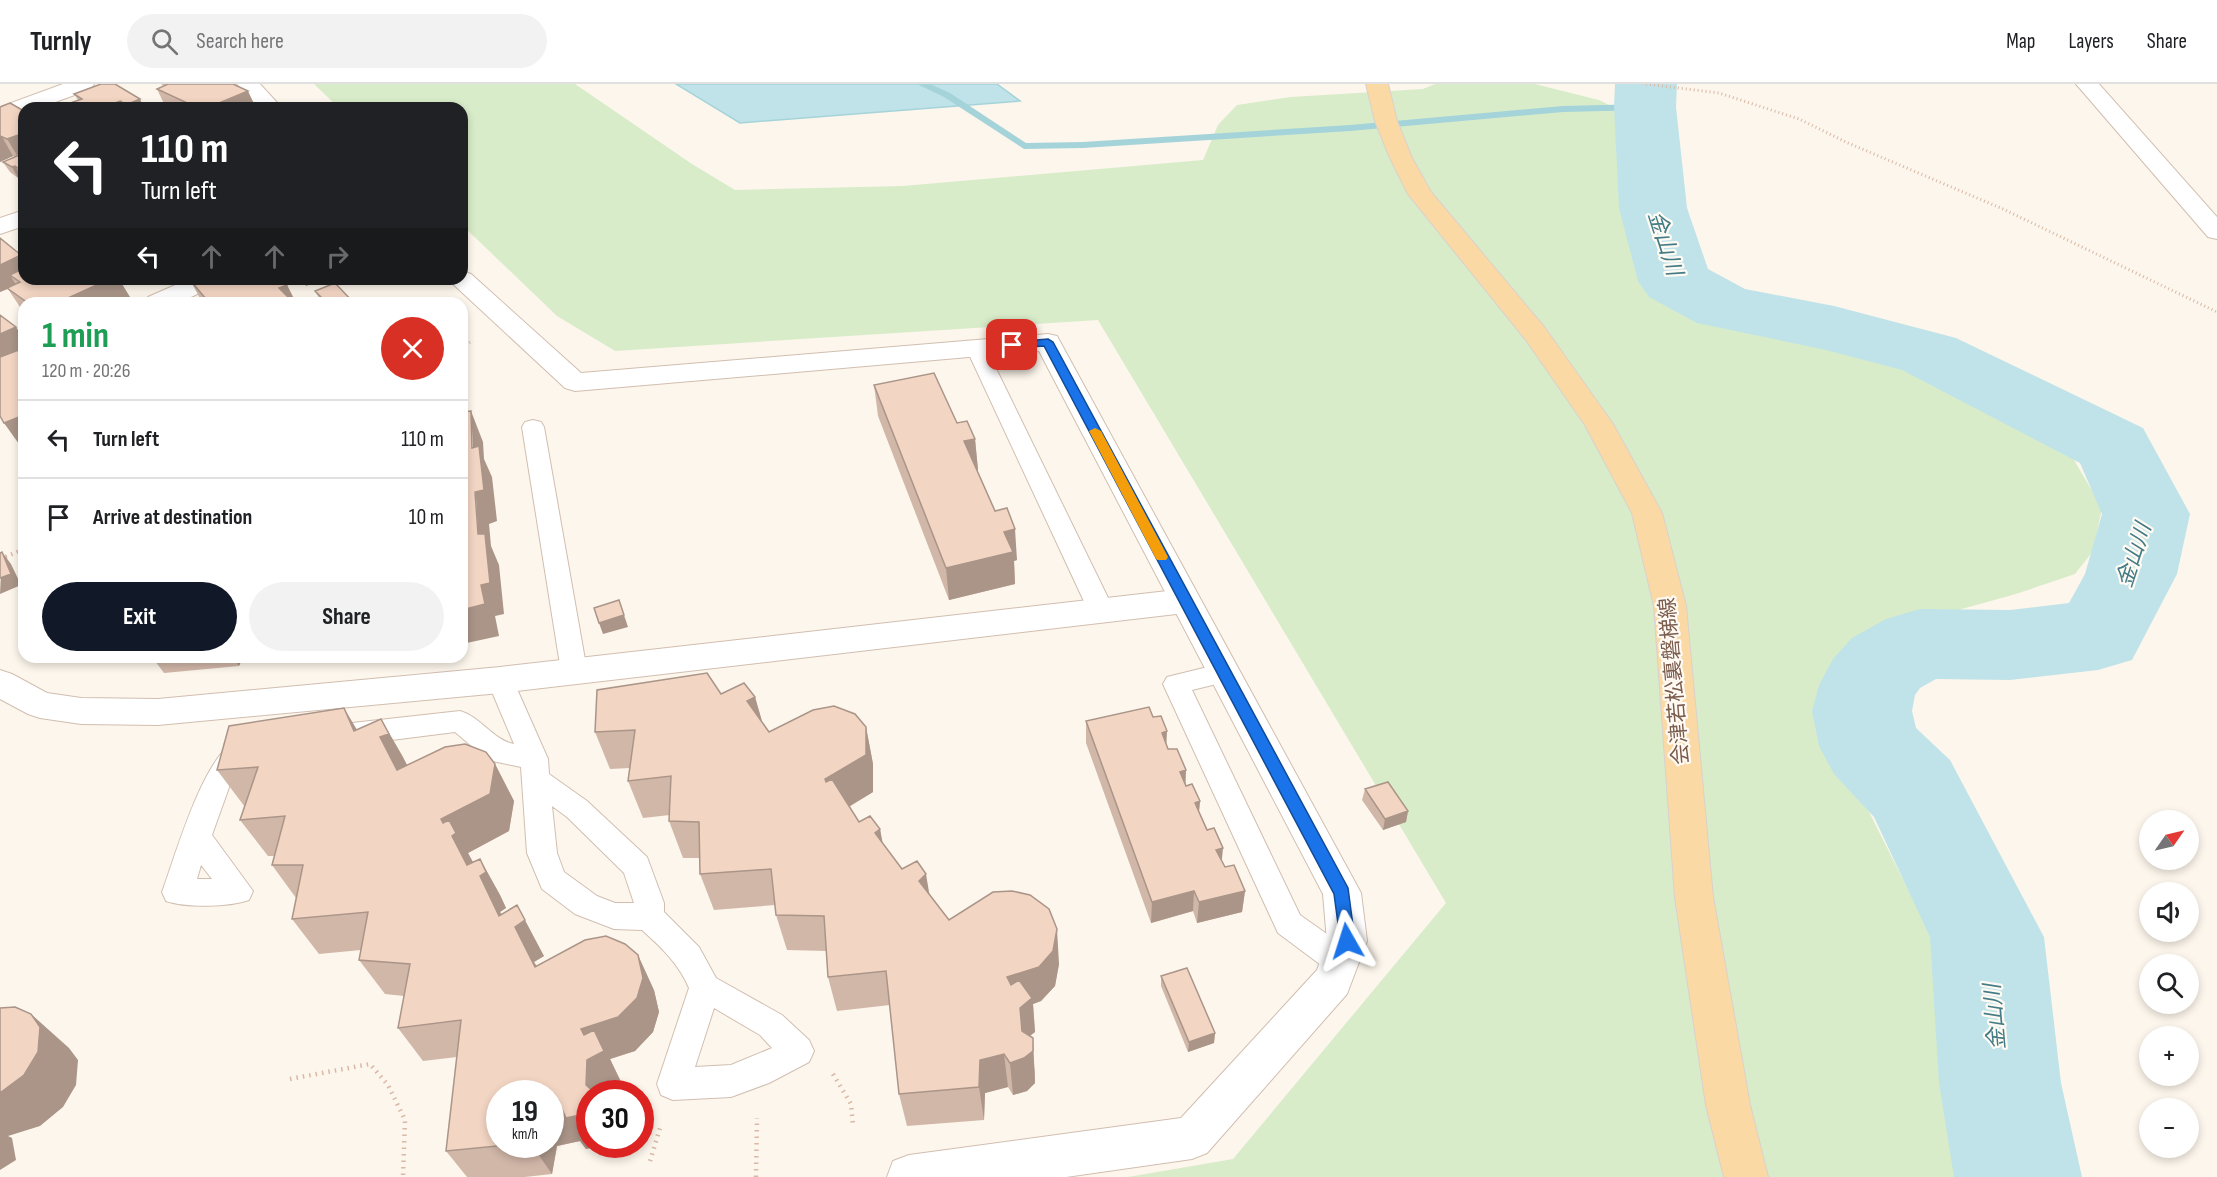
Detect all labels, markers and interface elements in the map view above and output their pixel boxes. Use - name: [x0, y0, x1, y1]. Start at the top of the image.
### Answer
- search box: [127, 14, 547, 68]
- text: Turnly: [30, 25, 91, 58]
- icon: search: [148, 25, 181, 58]
- text: Search here: [196, 28, 284, 55]
- text: Map: [2006, 29, 2035, 54]
- text: Layers: [2068, 29, 2114, 54]
- text: Share: [2147, 29, 2187, 54]
- text: 110 m: [141, 124, 228, 175]
- icon: left: [42, 126, 120, 204]
- text: Turn left: [141, 175, 217, 207]
- water label: 金山川: [1642, 208, 1688, 281]
- icon: left: [132, 240, 165, 273]
- icon: ahead: [195, 240, 228, 273]
- icon: ahead: [258, 240, 291, 273]
- icon: right: [321, 240, 354, 273]
- text: 1 min: [42, 315, 109, 358]
- button: close: [381, 317, 444, 380]
- pin: [986, 319, 1037, 370]
- icon: arrive: [995, 328, 1028, 361]
- text: 120 m · 20:26: [42, 359, 130, 383]
- icon: left: [42, 423, 75, 456]
- text: Turn left: [93, 426, 159, 453]
- text: 110 m: [401, 426, 444, 453]
- icon: arrive: [42, 501, 75, 534]
- text: Arrive at destination: [93, 504, 252, 531]
- text: 10 m: [409, 504, 444, 531]
- water label: 金山川: [2111, 518, 2158, 591]
- button: Exit: [42, 582, 237, 651]
- button: Share: [249, 582, 444, 651]
- street label: 会津若松裏磐梯線: [1655, 596, 1694, 766]
- north arrow: [2139, 810, 2199, 870]
- map controls: [2139, 810, 2199, 1158]
- button: sound: [2139, 882, 2199, 942]
- position arrow: [1315, 909, 1379, 973]
- button: search: [2139, 954, 2199, 1014]
- water label: 金山川: [1979, 981, 2012, 1051]
- button: +: [2139, 1026, 2199, 1086]
- speed limit sign: 30: [576, 1080, 654, 1158]
- text: 19: [512, 1094, 538, 1130]
- button: −: [2139, 1098, 2199, 1158]
- text: km/h: [512, 1125, 538, 1144]

